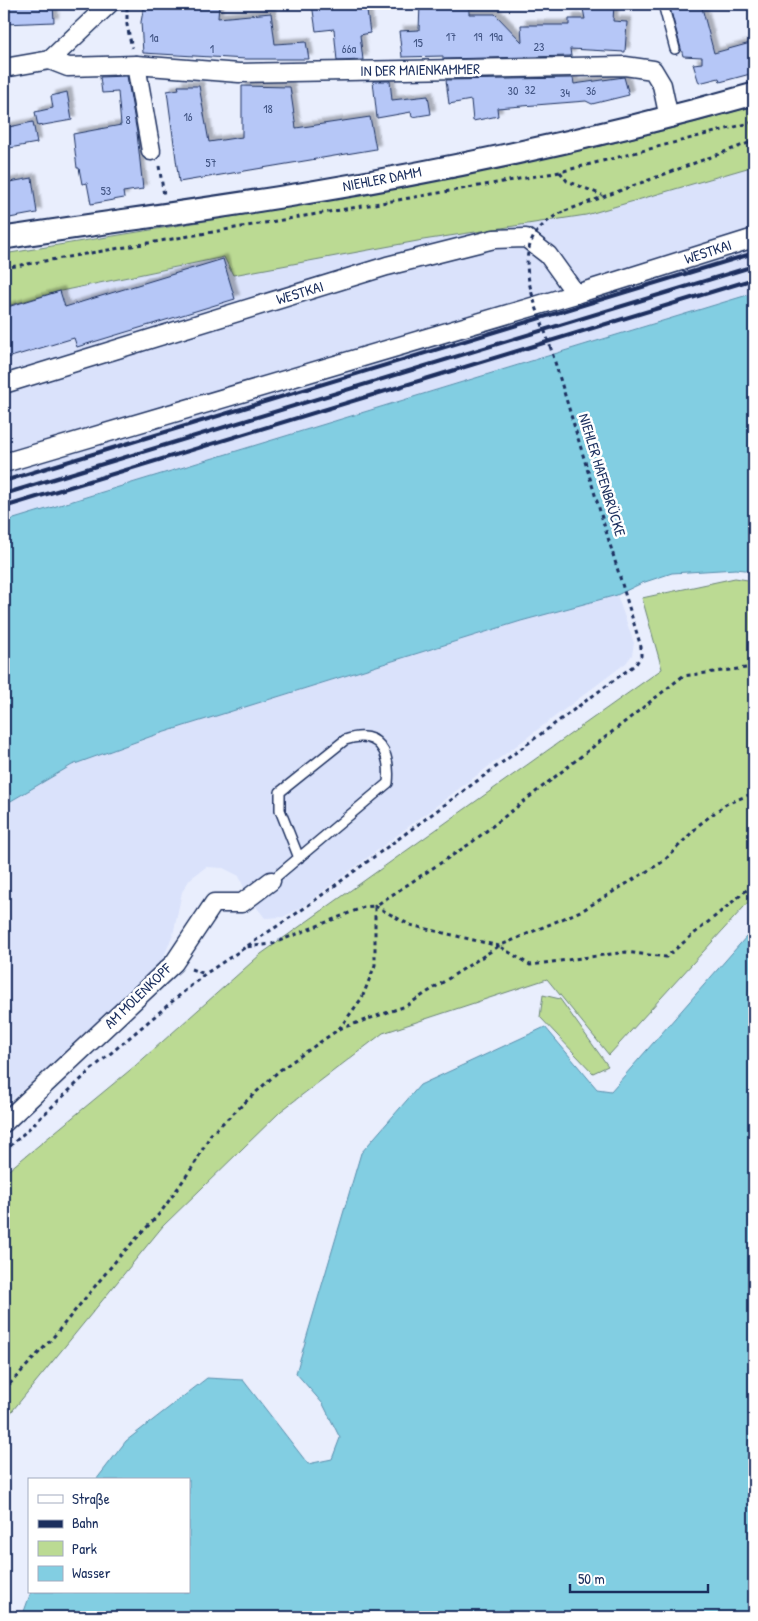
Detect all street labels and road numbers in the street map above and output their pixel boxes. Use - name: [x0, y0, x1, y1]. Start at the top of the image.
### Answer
- street label: IN DER MAIENKAMMER: [360, 58, 480, 81]
- street label: NIEHLER DAMM: [341, 161, 423, 196]
- street label: WESTKAI: [682, 234, 734, 269]
- street label: WESTKAI: [274, 275, 326, 310]
- street label: NIEHLER HAFENBRÜCKE: [574, 411, 631, 539]
- street label: AM MOLENKOPF: [99, 958, 176, 1033]

